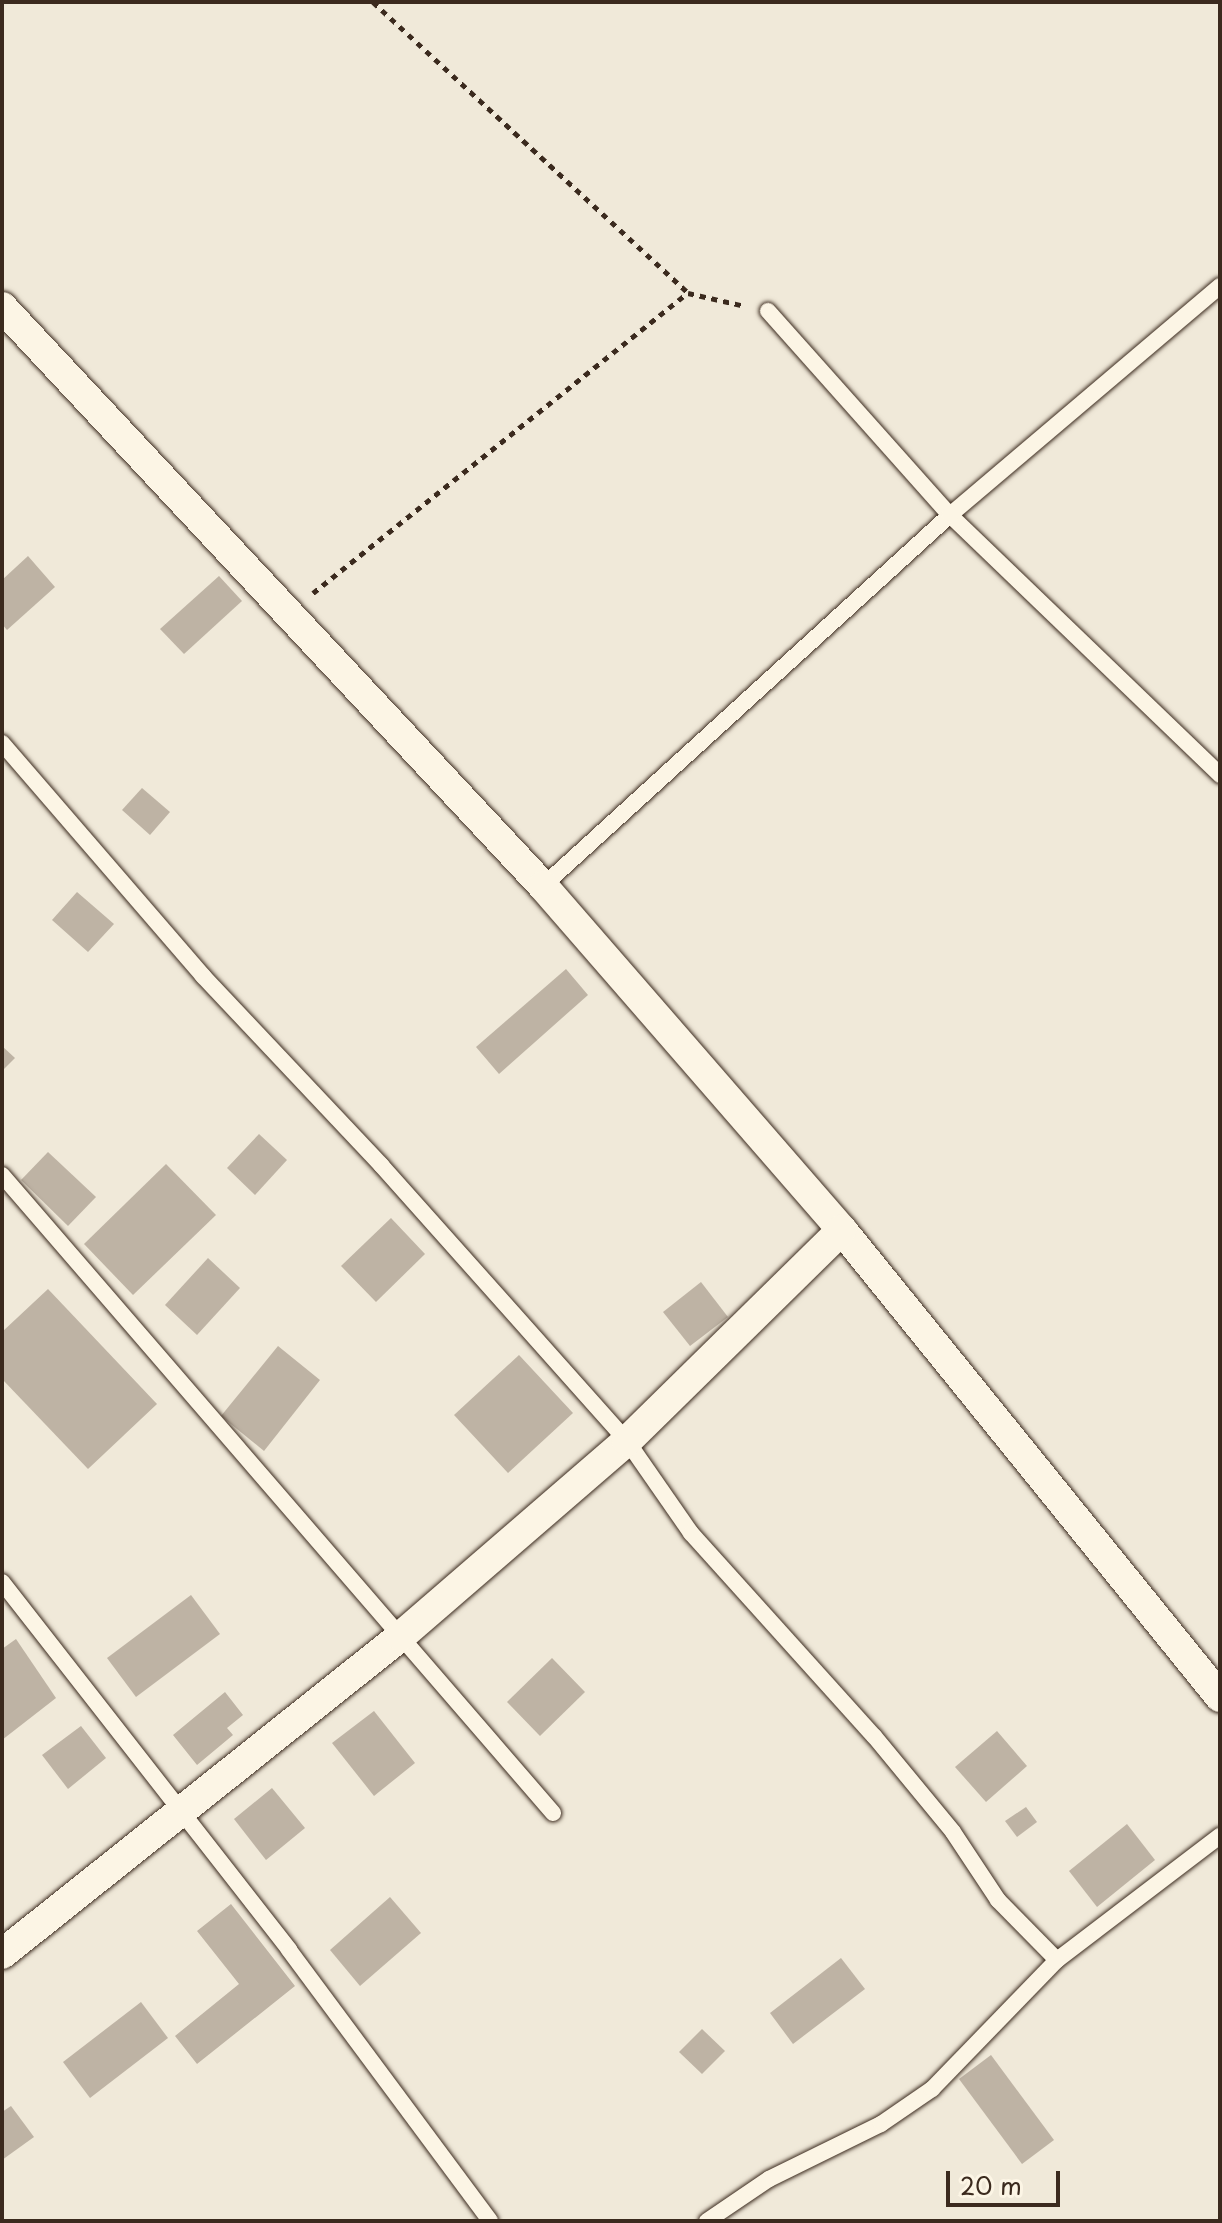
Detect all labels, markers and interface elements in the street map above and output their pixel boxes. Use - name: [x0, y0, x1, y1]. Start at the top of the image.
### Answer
- scale bar: [950, 2155, 1064, 2205]
- text: 20 m: [960, 2167, 1022, 2203]

